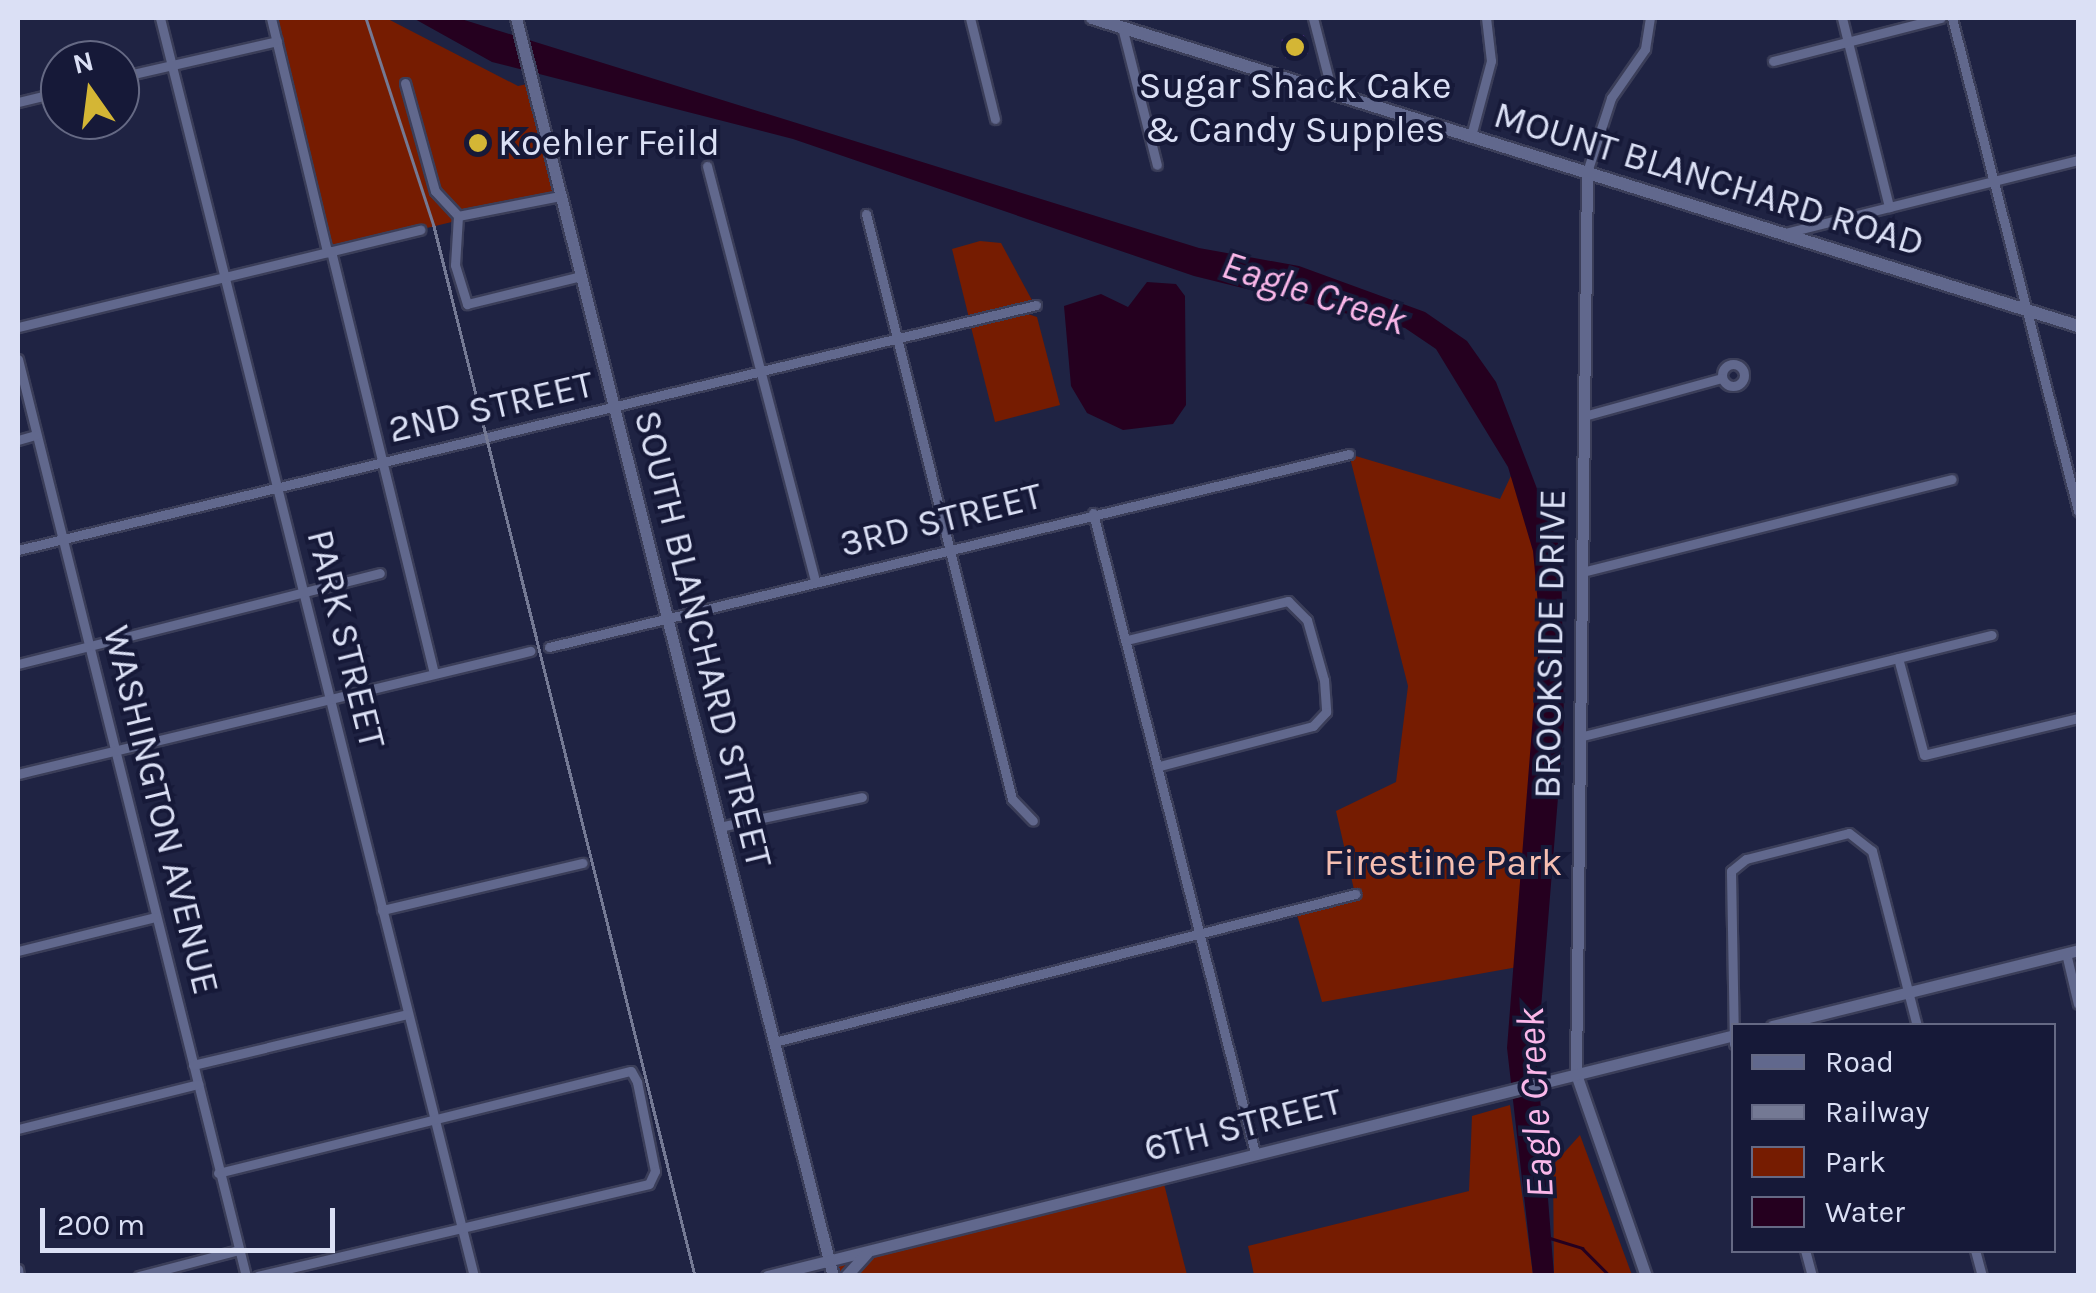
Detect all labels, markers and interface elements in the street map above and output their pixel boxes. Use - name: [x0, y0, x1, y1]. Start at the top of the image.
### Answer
- marker: Sugar Shack Cake & Candy Supples: [1284, 36, 1306, 58]
- north arrow: [40, 40, 140, 140]
- text: N: [69, 44, 97, 81]
- place label: Sugar Shack Cake & Candy Supples: [1138, 63, 1452, 152]
- street label: MOUNT BLANCHARD ROAD: [1488, 92, 1930, 266]
- place label: Koehler Feild: [498, 120, 720, 166]
- marker: Koehler Feild: [467, 132, 489, 154]
- water label: Eagle Creek: [1216, 241, 1412, 345]
- street label: 2ND STREET: [384, 361, 598, 453]
- street label: SOUTH BLANCHARD STREET: [624, 406, 782, 872]
- street label: 3RD STREET: [835, 473, 1047, 567]
- street label: BROOKSIDE DRIVE: [1524, 489, 1576, 799]
- street label: PARK STREET: [297, 525, 395, 753]
- street label: WASHINGTON AVENUE: [93, 621, 229, 999]
- park label: Firestine Park: [1324, 840, 1562, 886]
- water label: Eagle Creek: [1506, 1006, 1564, 1200]
- legend: [1731, 1023, 2056, 1253]
- text: Road: [1825, 1044, 1894, 1080]
- street label: 6TH STREET: [1139, 1078, 1347, 1172]
- text: Railway: [1825, 1094, 1929, 1130]
- text: Park: [1825, 1144, 1886, 1180]
- scale bar: [45, 1188, 340, 1250]
- text: Water: [1825, 1194, 1905, 1230]
- text: 200 m: [57, 1207, 145, 1243]

